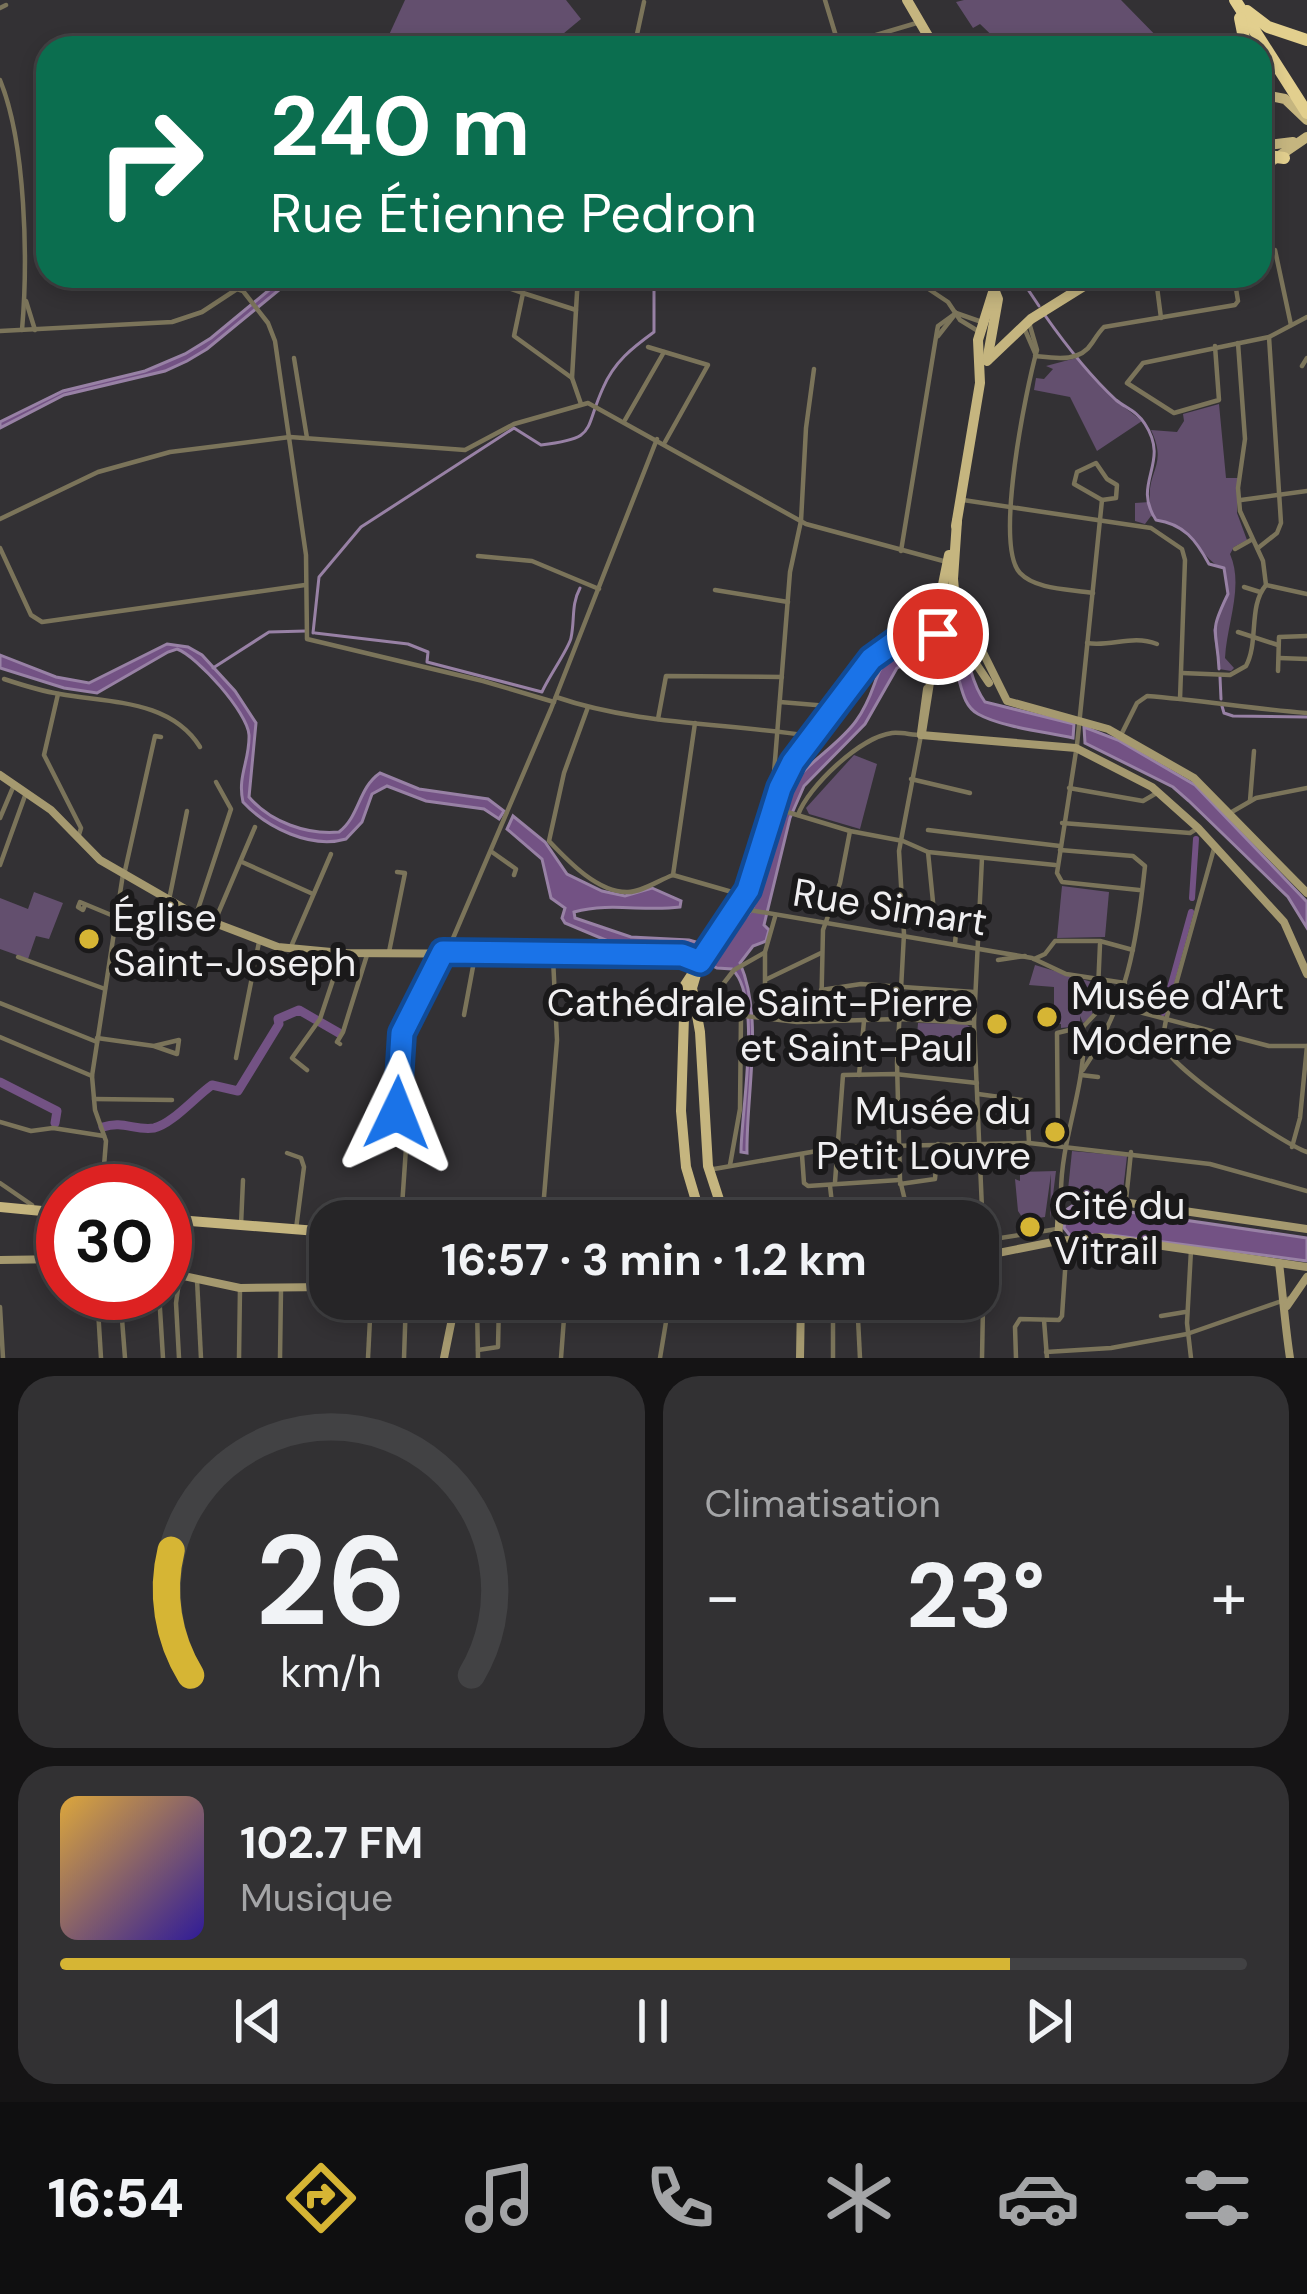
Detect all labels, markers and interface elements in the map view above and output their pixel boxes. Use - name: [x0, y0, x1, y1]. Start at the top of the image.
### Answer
- text: 240 m: [270, 72, 530, 181]
- icon: right: [72, 84, 228, 240]
- text: Rue Étienne Pedron: [270, 178, 757, 249]
- pin: [887, 583, 989, 685]
- icon: arrive: [905, 601, 971, 667]
- street label: Rue Simart: [789, 867, 991, 947]
- place label: Église Saint-Joseph: [113, 892, 356, 988]
- marker: Église Saint-Joseph: [76, 926, 102, 952]
- place label: Musée d'Art Moderne: [1071, 970, 1284, 1066]
- place label: Cathédrale Saint-Pierre et Saint-Paul: [547, 977, 973, 1073]
- marker: Musée d'Art Moderne: [1034, 1004, 1060, 1030]
- marker: Cathédrale Saint-Pierre et Saint-Paul: [984, 1011, 1010, 1037]
- position arrow: [334, 1050, 460, 1176]
- place label: Musée du Petit Louvre: [816, 1085, 1031, 1181]
- marker: Musée du Petit Louvre: [1042, 1119, 1068, 1145]
- speed limit sign: 30: [36, 1164, 192, 1320]
- place label: Cité du Vitrail: [1054, 1180, 1185, 1276]
- marker: Cité du Vitrail: [1017, 1214, 1043, 1240]
- text: 16:57 · 3 min · 1.2 km: [441, 1230, 867, 1289]
- text: Climatisation: [705, 1478, 941, 1529]
- text: 26: [256, 1500, 407, 1663]
- text: 23°: [906, 1538, 1045, 1655]
- text: −: [705, 1554, 741, 1639]
- text: +: [1211, 1554, 1247, 1639]
- text: km/h: [281, 1644, 382, 1700]
- text: 102.7 FM: [240, 1813, 423, 1872]
- text: Musique: [240, 1872, 393, 1923]
- icon: previous: [225, 1988, 291, 2054]
- icon: pause: [620, 1988, 686, 2054]
- icon: next: [1016, 1988, 1082, 2054]
- icon: directions: [279, 2156, 363, 2240]
- icon: music: [458, 2156, 542, 2240]
- icon: phone: [638, 2156, 722, 2240]
- icon: climate: [817, 2156, 901, 2240]
- icon: car: [996, 2156, 1080, 2240]
- icon: filters: [1175, 2156, 1259, 2240]
- text: 16:54: [48, 2163, 184, 2234]

